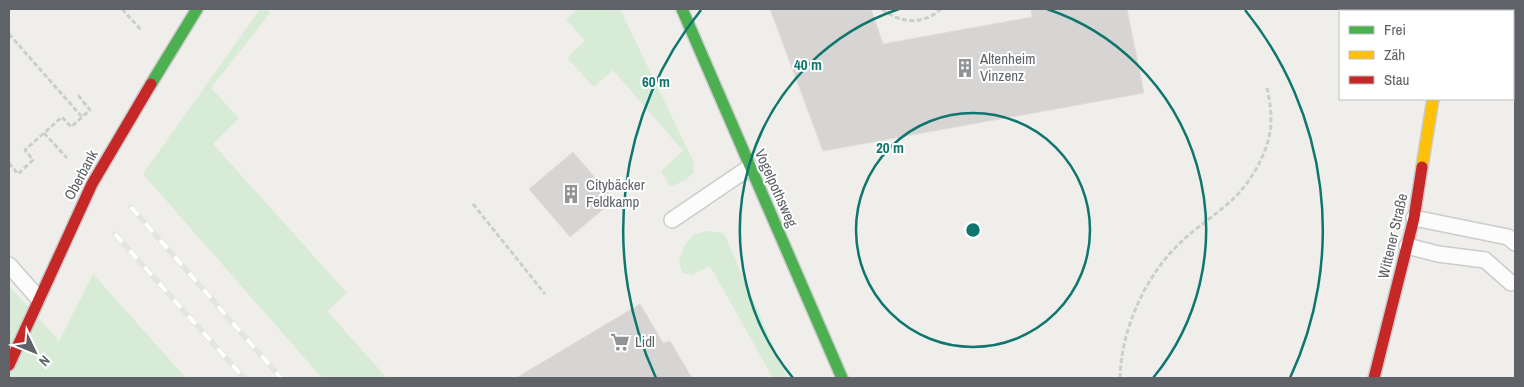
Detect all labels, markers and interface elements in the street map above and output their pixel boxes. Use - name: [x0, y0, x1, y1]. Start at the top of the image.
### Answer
- legend: [1339, 10, 1514, 100]
- text: Frei: [1384, 19, 1406, 40]
- text: Zäh: [1384, 44, 1405, 65]
- place label: Altenheim Vinzenz: [979, 48, 1035, 86]
- text: 40 m: [794, 54, 822, 75]
- building icon: Altenheim Vinzenz: [954, 57, 976, 79]
- text: Stau: [1384, 69, 1409, 90]
- text: 60 m: [642, 71, 670, 92]
- text: 20 m: [876, 137, 904, 158]
- street label: Oberbank: [59, 145, 103, 204]
- street label: Vogelpothsweg: [750, 145, 803, 230]
- place label: Citybäcker Feldkamp: [586, 174, 645, 212]
- building icon: Citybäcker Feldkamp: [560, 183, 582, 205]
- street label: Wittener Straße: [1373, 191, 1413, 281]
- centre of rings: [964, 221, 982, 239]
- north arrow: [10, 327, 60, 377]
- supermarket icon: Lidl: [609, 331, 631, 353]
- place label: Lidl: [635, 331, 655, 352]
- text: N: [35, 352, 54, 370]

